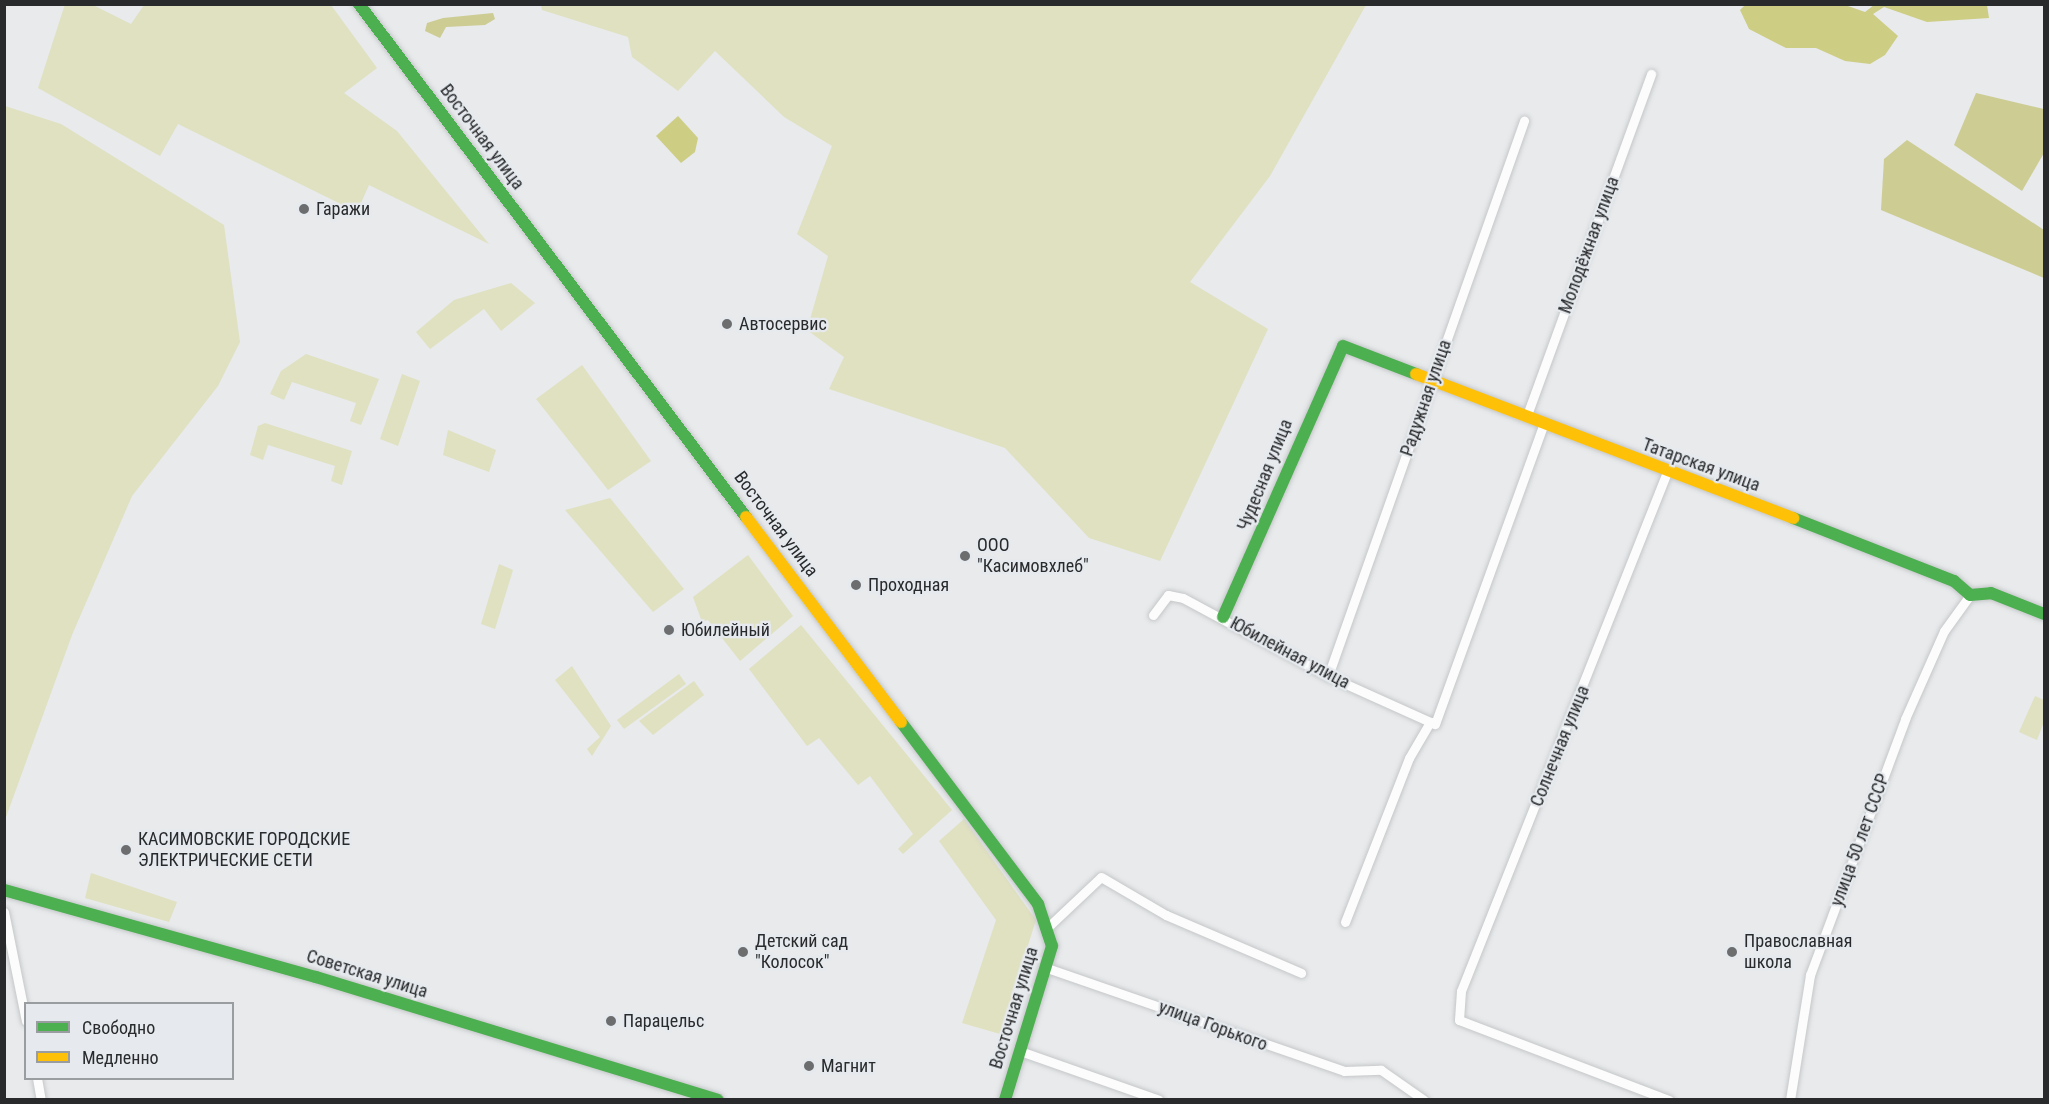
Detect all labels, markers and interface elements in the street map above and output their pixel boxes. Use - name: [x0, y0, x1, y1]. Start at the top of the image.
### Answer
- street label: Восточная улица: [435, 80, 529, 194]
- street label: Молодёжная улица: [1554, 174, 1624, 316]
- place label: Гаражи: [316, 198, 370, 220]
- marker: Гаражи: [297, 202, 311, 216]
- place label: Автосервис: [739, 313, 827, 335]
- marker: Автосервис: [720, 317, 734, 331]
- street label: Радужная улица: [1396, 337, 1456, 459]
- street label: Чудесная улица: [1233, 416, 1297, 534]
- street label: Татарская улица: [1639, 434, 1763, 496]
- street label: Восточная улица: [729, 467, 823, 581]
- place label: ООО "Касимовхлеб": [977, 535, 1089, 578]
- marker: ООО "Касимовхлеб": [958, 549, 972, 563]
- place label: Проходная: [868, 574, 949, 596]
- marker: Проходная: [849, 578, 863, 592]
- street label: Юбилейная улица: [1226, 612, 1354, 694]
- place label: Юбилейный: [681, 619, 770, 641]
- marker: Юбилейный: [662, 623, 676, 637]
- street label: Солнечная улица: [1526, 682, 1594, 810]
- street label: улица 50 лет СССР: [1826, 771, 1894, 909]
- place label: КАСИМОВСКИЕ ГОРОДСКИЕ ЭЛЕКТРИЧЕСКИЕ СЕТИ: [138, 829, 350, 872]
- marker: КАСИМОВСКИЕ ГОРОДСКИЕ ЭЛЕКТРИЧЕСКИЕ СЕТИ: [119, 843, 133, 857]
- place label: Детский сад "Колосок": [755, 931, 848, 974]
- place label: Православная школа: [1744, 931, 1852, 974]
- street label: Восточная улица: [985, 944, 1043, 1072]
- street label: Советская улица: [304, 945, 430, 1003]
- marker: Детский сад "Колосок": [736, 945, 750, 959]
- marker: Православная школа: [1725, 945, 1739, 959]
- street label: улица Горького: [1156, 996, 1270, 1056]
- legend: [24, 1002, 234, 1080]
- place label: Парацельс: [623, 1010, 704, 1032]
- marker: Парацельс: [604, 1014, 618, 1028]
- text: Свободно: [82, 1017, 155, 1038]
- text: Медленно: [82, 1047, 159, 1068]
- place label: Магнит: [821, 1055, 876, 1077]
- marker: Магнит: [802, 1059, 816, 1073]

